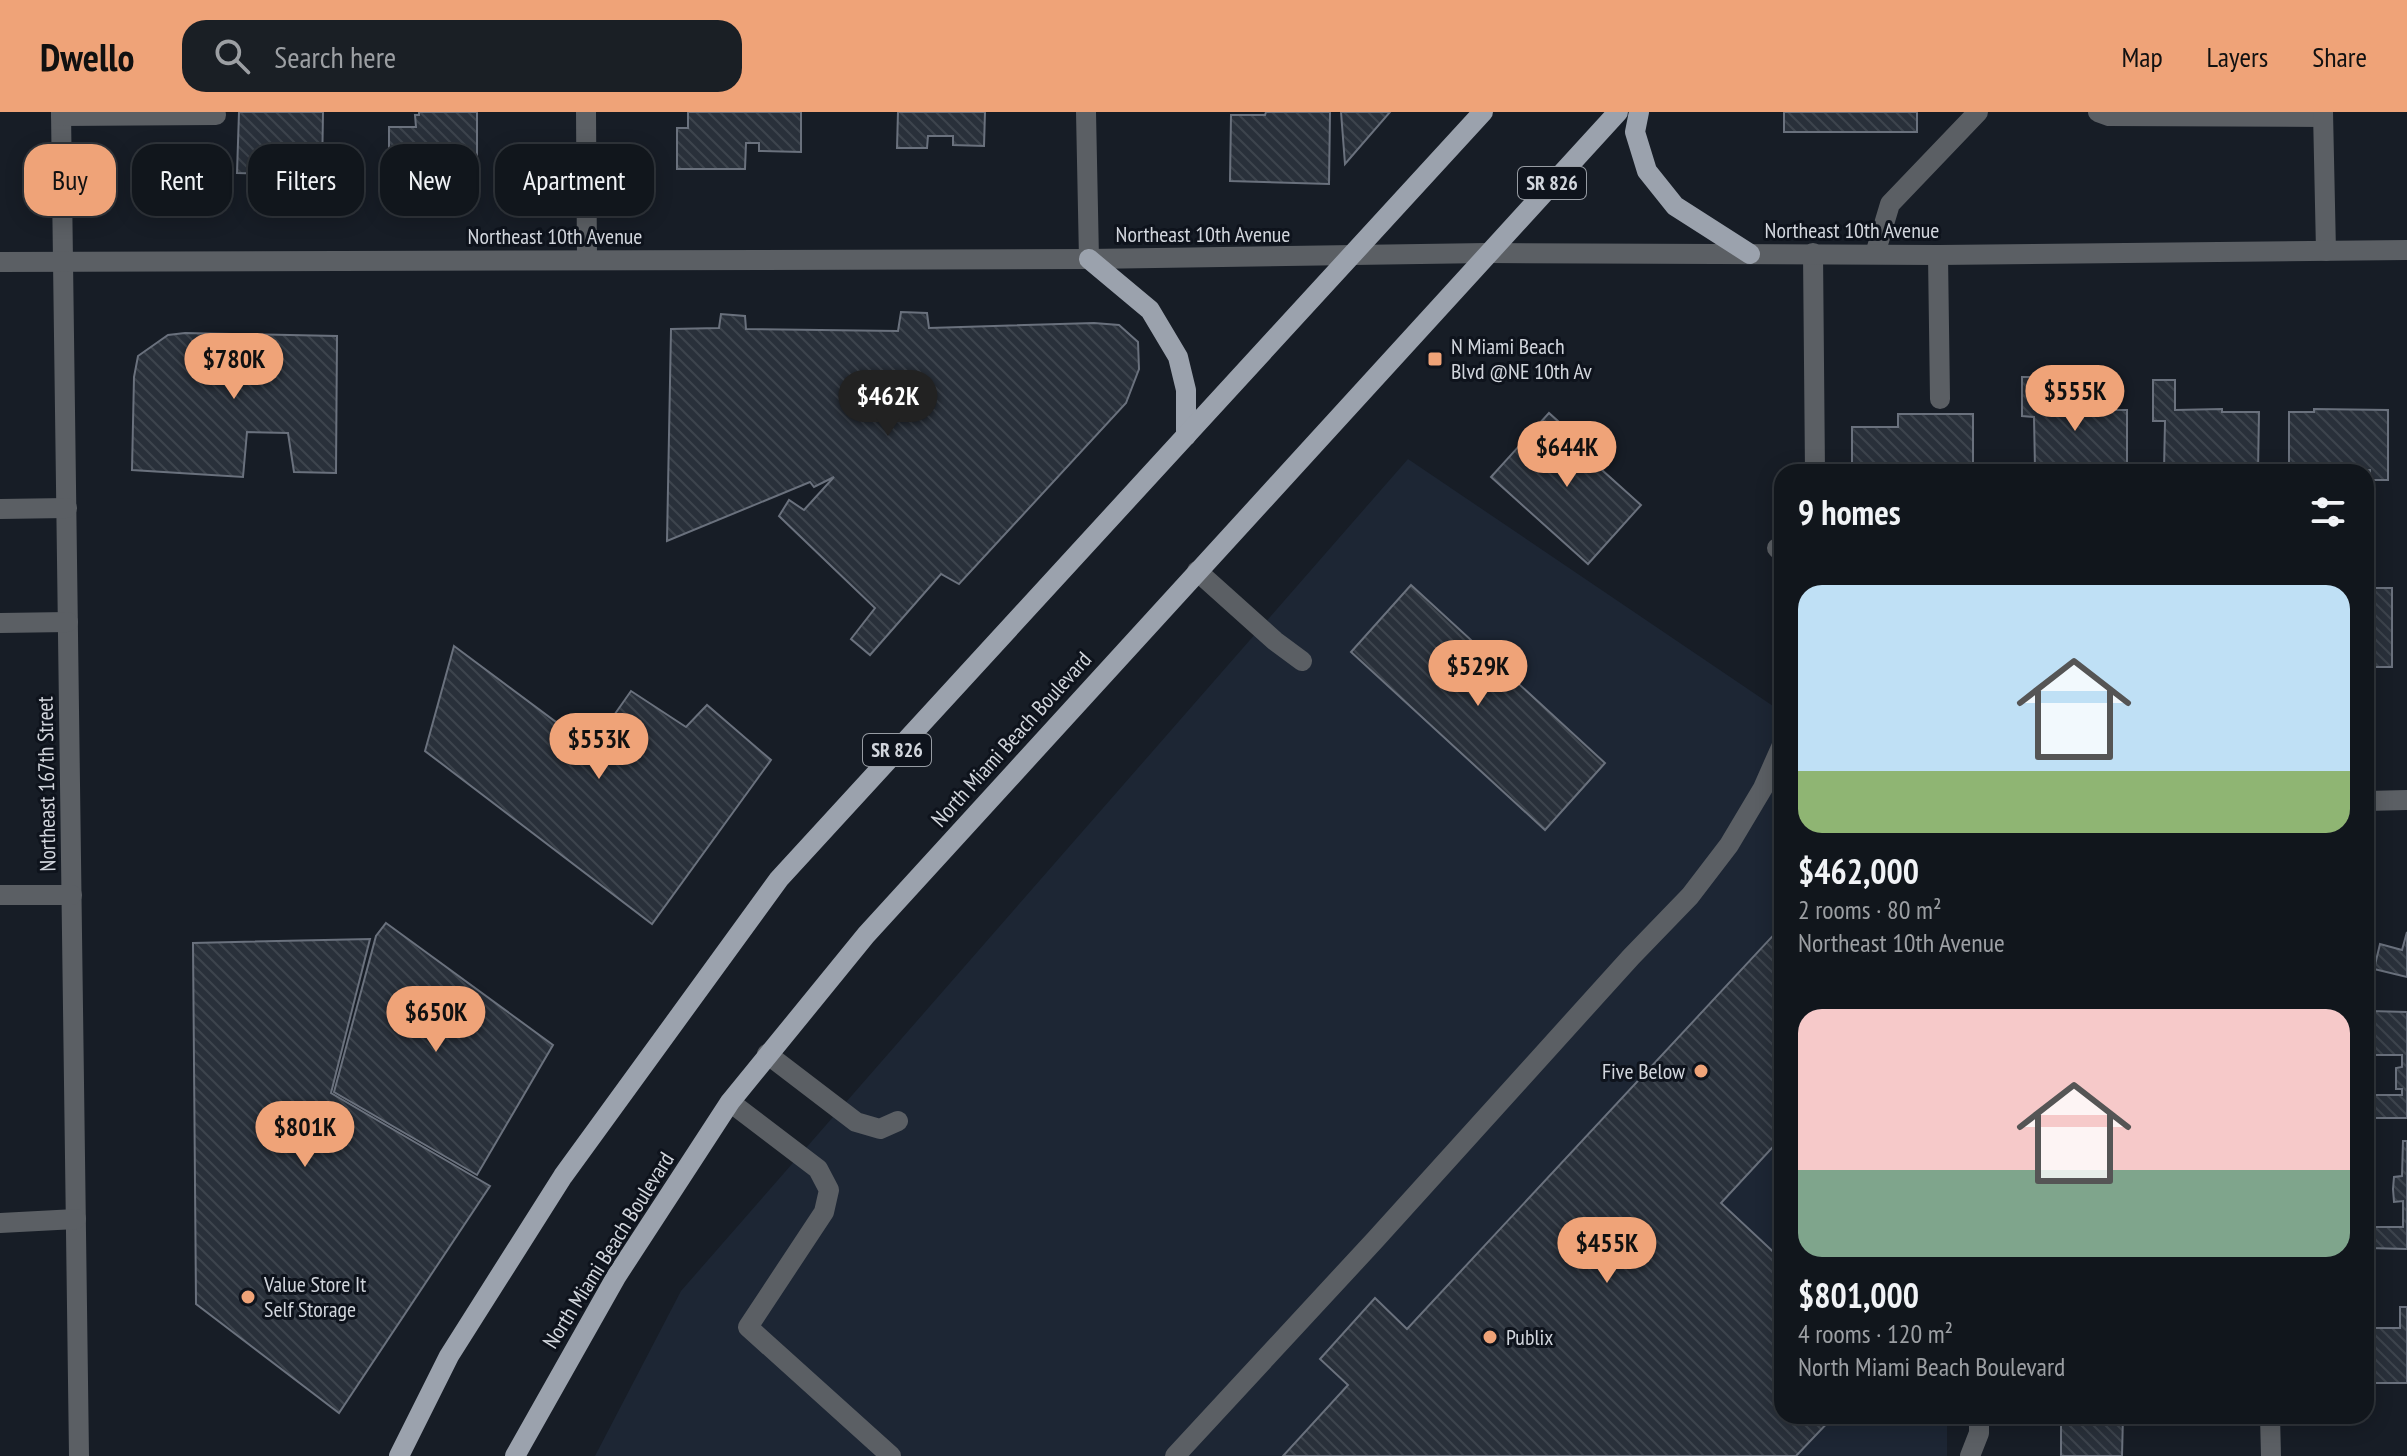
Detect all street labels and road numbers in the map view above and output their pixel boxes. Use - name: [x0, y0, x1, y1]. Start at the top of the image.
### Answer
- road number: SR 826: [1518, 167, 1586, 199]
- street label: Northeast 10th Avenue: [1765, 216, 1939, 244]
- street label: Northeast 10th Avenue: [1116, 220, 1290, 248]
- street label: Northeast 10th Avenue: [468, 222, 642, 250]
- street label: North Miami Beach Boulevard: [925, 646, 1097, 832]
- street label: Northeast 167th Street: [30, 696, 62, 872]
- road number: SR 826: [863, 734, 931, 766]
- street label: North Miami Beach Boulevard: [536, 1147, 680, 1353]

